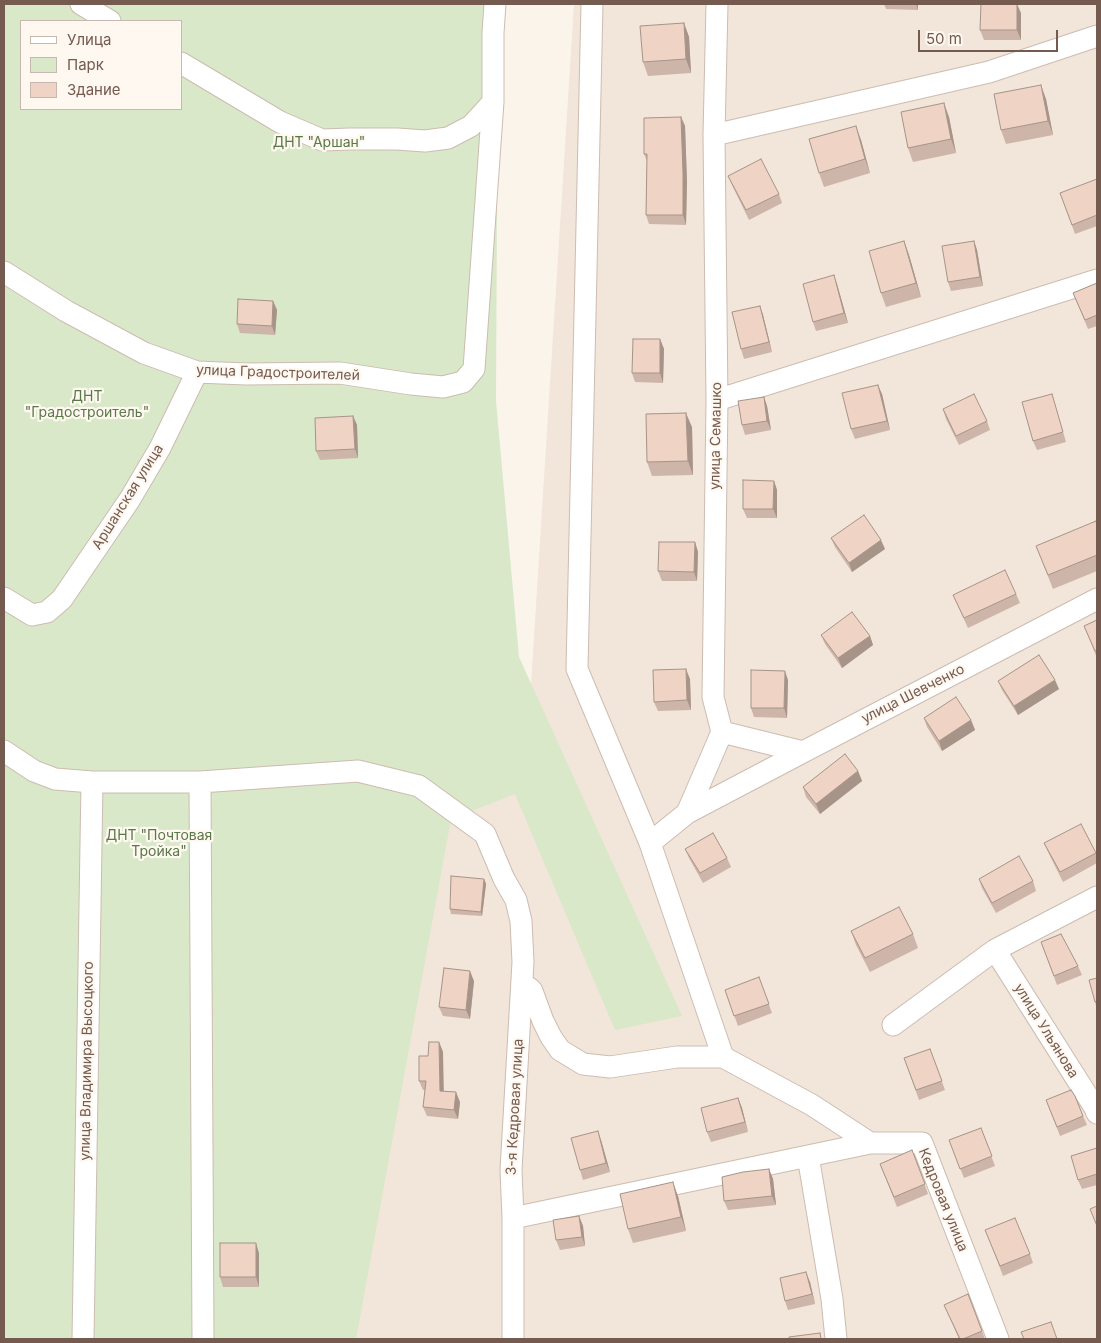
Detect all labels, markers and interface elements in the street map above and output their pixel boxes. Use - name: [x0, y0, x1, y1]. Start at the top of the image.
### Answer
- legend: [20, 20, 182, 110]
- scale bar: [921, 20, 1061, 52]
- text: 50 m: [926, 29, 962, 48]
- text: Улица: [67, 30, 111, 49]
- text: Парк: [67, 55, 104, 74]
- text: Здание: [67, 80, 121, 99]
- park label: ДНТ "Аршан": [273, 135, 365, 151]
- street label: улица Градостроителей: [196, 362, 360, 384]
- street label: улица Семашко: [707, 382, 725, 490]
- park label: ДНТ "Градостроитель": [25, 389, 149, 422]
- street label: Аршанская улица: [89, 441, 167, 553]
- street label: улица Шевченко: [859, 661, 967, 727]
- park label: ДНТ "Почтовая Тройка": [106, 828, 212, 860]
- street label: улица Владимира Высоцкого: [77, 961, 97, 1161]
- street label: улица Ульянова: [1010, 981, 1082, 1081]
- street label: 3-я Кедровая улица: [503, 1038, 527, 1176]
- street label: Кедровая улица: [915, 1146, 971, 1254]

